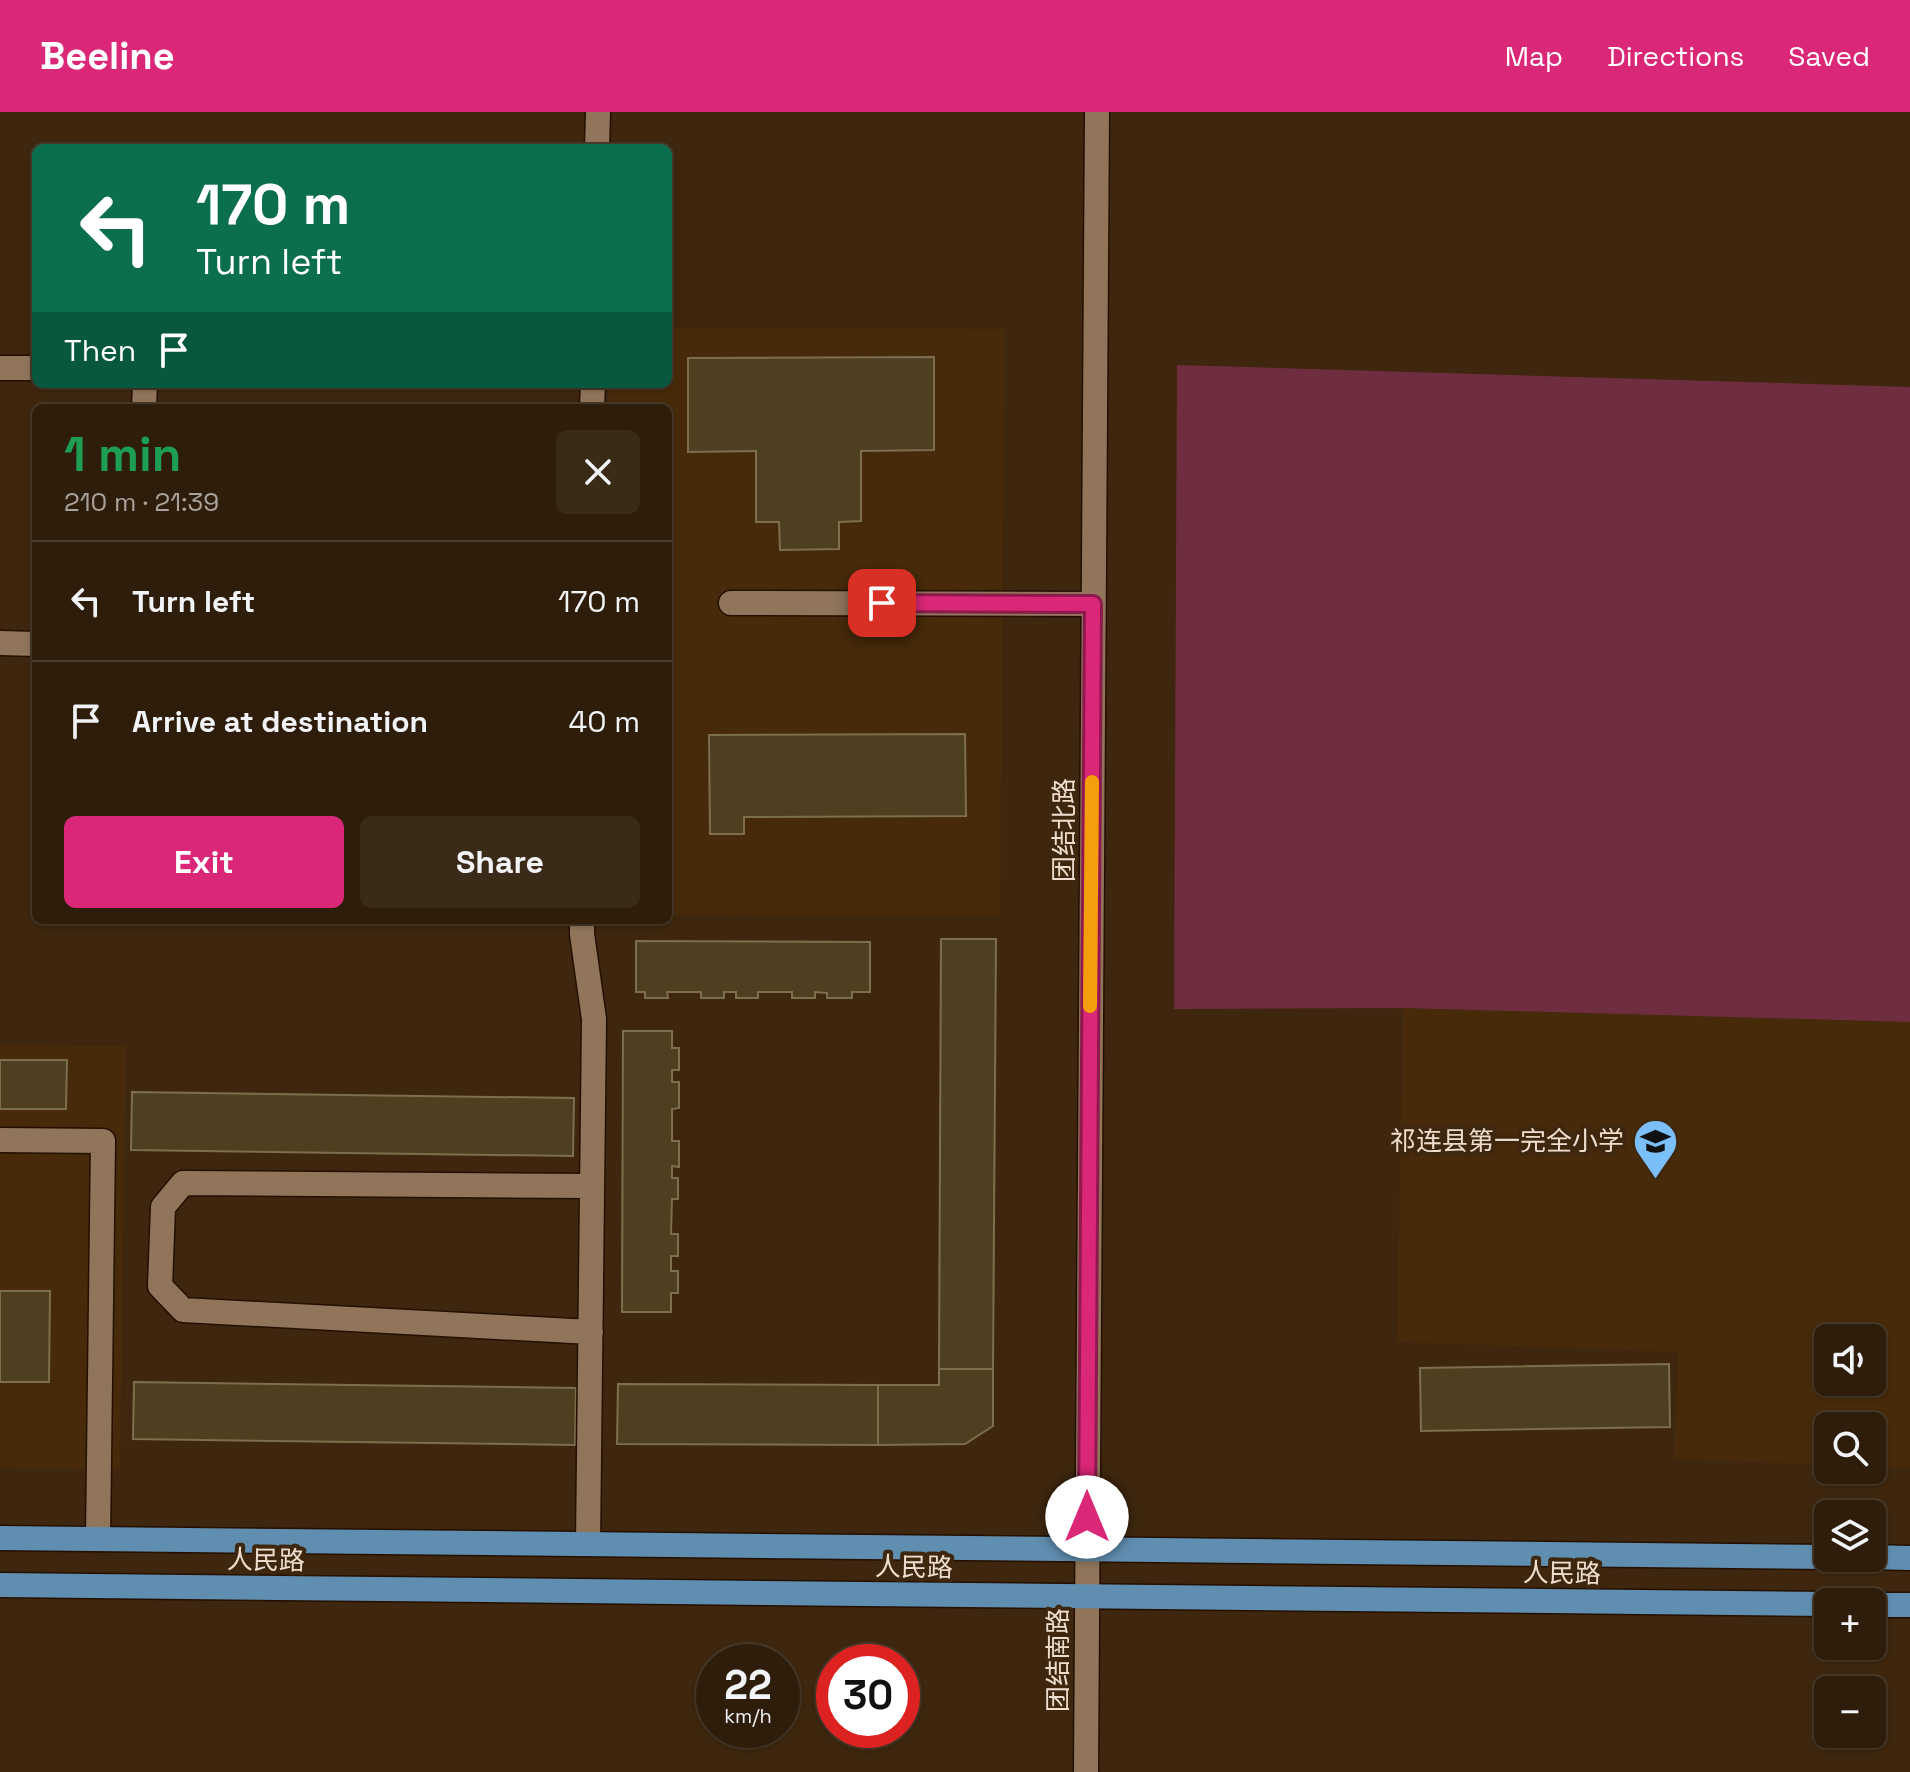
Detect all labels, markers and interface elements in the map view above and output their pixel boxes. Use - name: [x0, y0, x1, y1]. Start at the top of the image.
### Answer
- text: Beeline: [40, 32, 175, 80]
- text: Map: [1505, 38, 1563, 74]
- text: Directions: [1607, 38, 1744, 74]
- text: Saved: [1788, 38, 1870, 74]
- text: 170 m: [196, 169, 350, 240]
- icon: left: [64, 176, 168, 280]
- text: Turn left: [196, 239, 343, 285]
- icon: arrive: [152, 328, 196, 372]
- text: Then: [64, 331, 136, 370]
- text: 1 min: [64, 424, 181, 485]
- button: close: [556, 430, 640, 514]
- text: 210 m · 21:39: [64, 485, 219, 519]
- pin: [848, 569, 916, 637]
- icon: left: [64, 579, 108, 623]
- icon: arrive: [860, 581, 904, 625]
- text: Turn left: [132, 582, 255, 621]
- text: 170 m: [558, 582, 640, 621]
- icon: arrive: [64, 699, 108, 743]
- text: Arrive at destination: [132, 702, 428, 741]
- text: 40 m: [569, 702, 640, 741]
- street label: 团结北路: [1047, 778, 1081, 882]
- button: Exit: [64, 816, 344, 908]
- button: Share: [360, 816, 640, 908]
- school or university icon: 祁连县第一完全小学: [1631, 1117, 1679, 1180]
- place label: 祁连县第一完全小学: [1390, 1124, 1624, 1158]
- map controls: [1814, 1324, 1886, 1748]
- button: sound: [1814, 1324, 1886, 1396]
- button: search: [1814, 1412, 1886, 1484]
- position arrow: [1045, 1475, 1129, 1559]
- button: layers: [1814, 1500, 1886, 1572]
- street label: 人民路: [227, 1542, 305, 1578]
- street label: 人民路: [875, 1549, 953, 1585]
- street label: 人民路: [1523, 1555, 1601, 1591]
- button: +: [1814, 1588, 1886, 1660]
- street label: 团结南路: [1041, 1608, 1075, 1712]
- speed limit sign: 30: [816, 1644, 920, 1748]
- text: 22: [724, 1660, 772, 1711]
- button: −: [1814, 1676, 1886, 1748]
- text: km/h: [724, 1703, 772, 1729]

